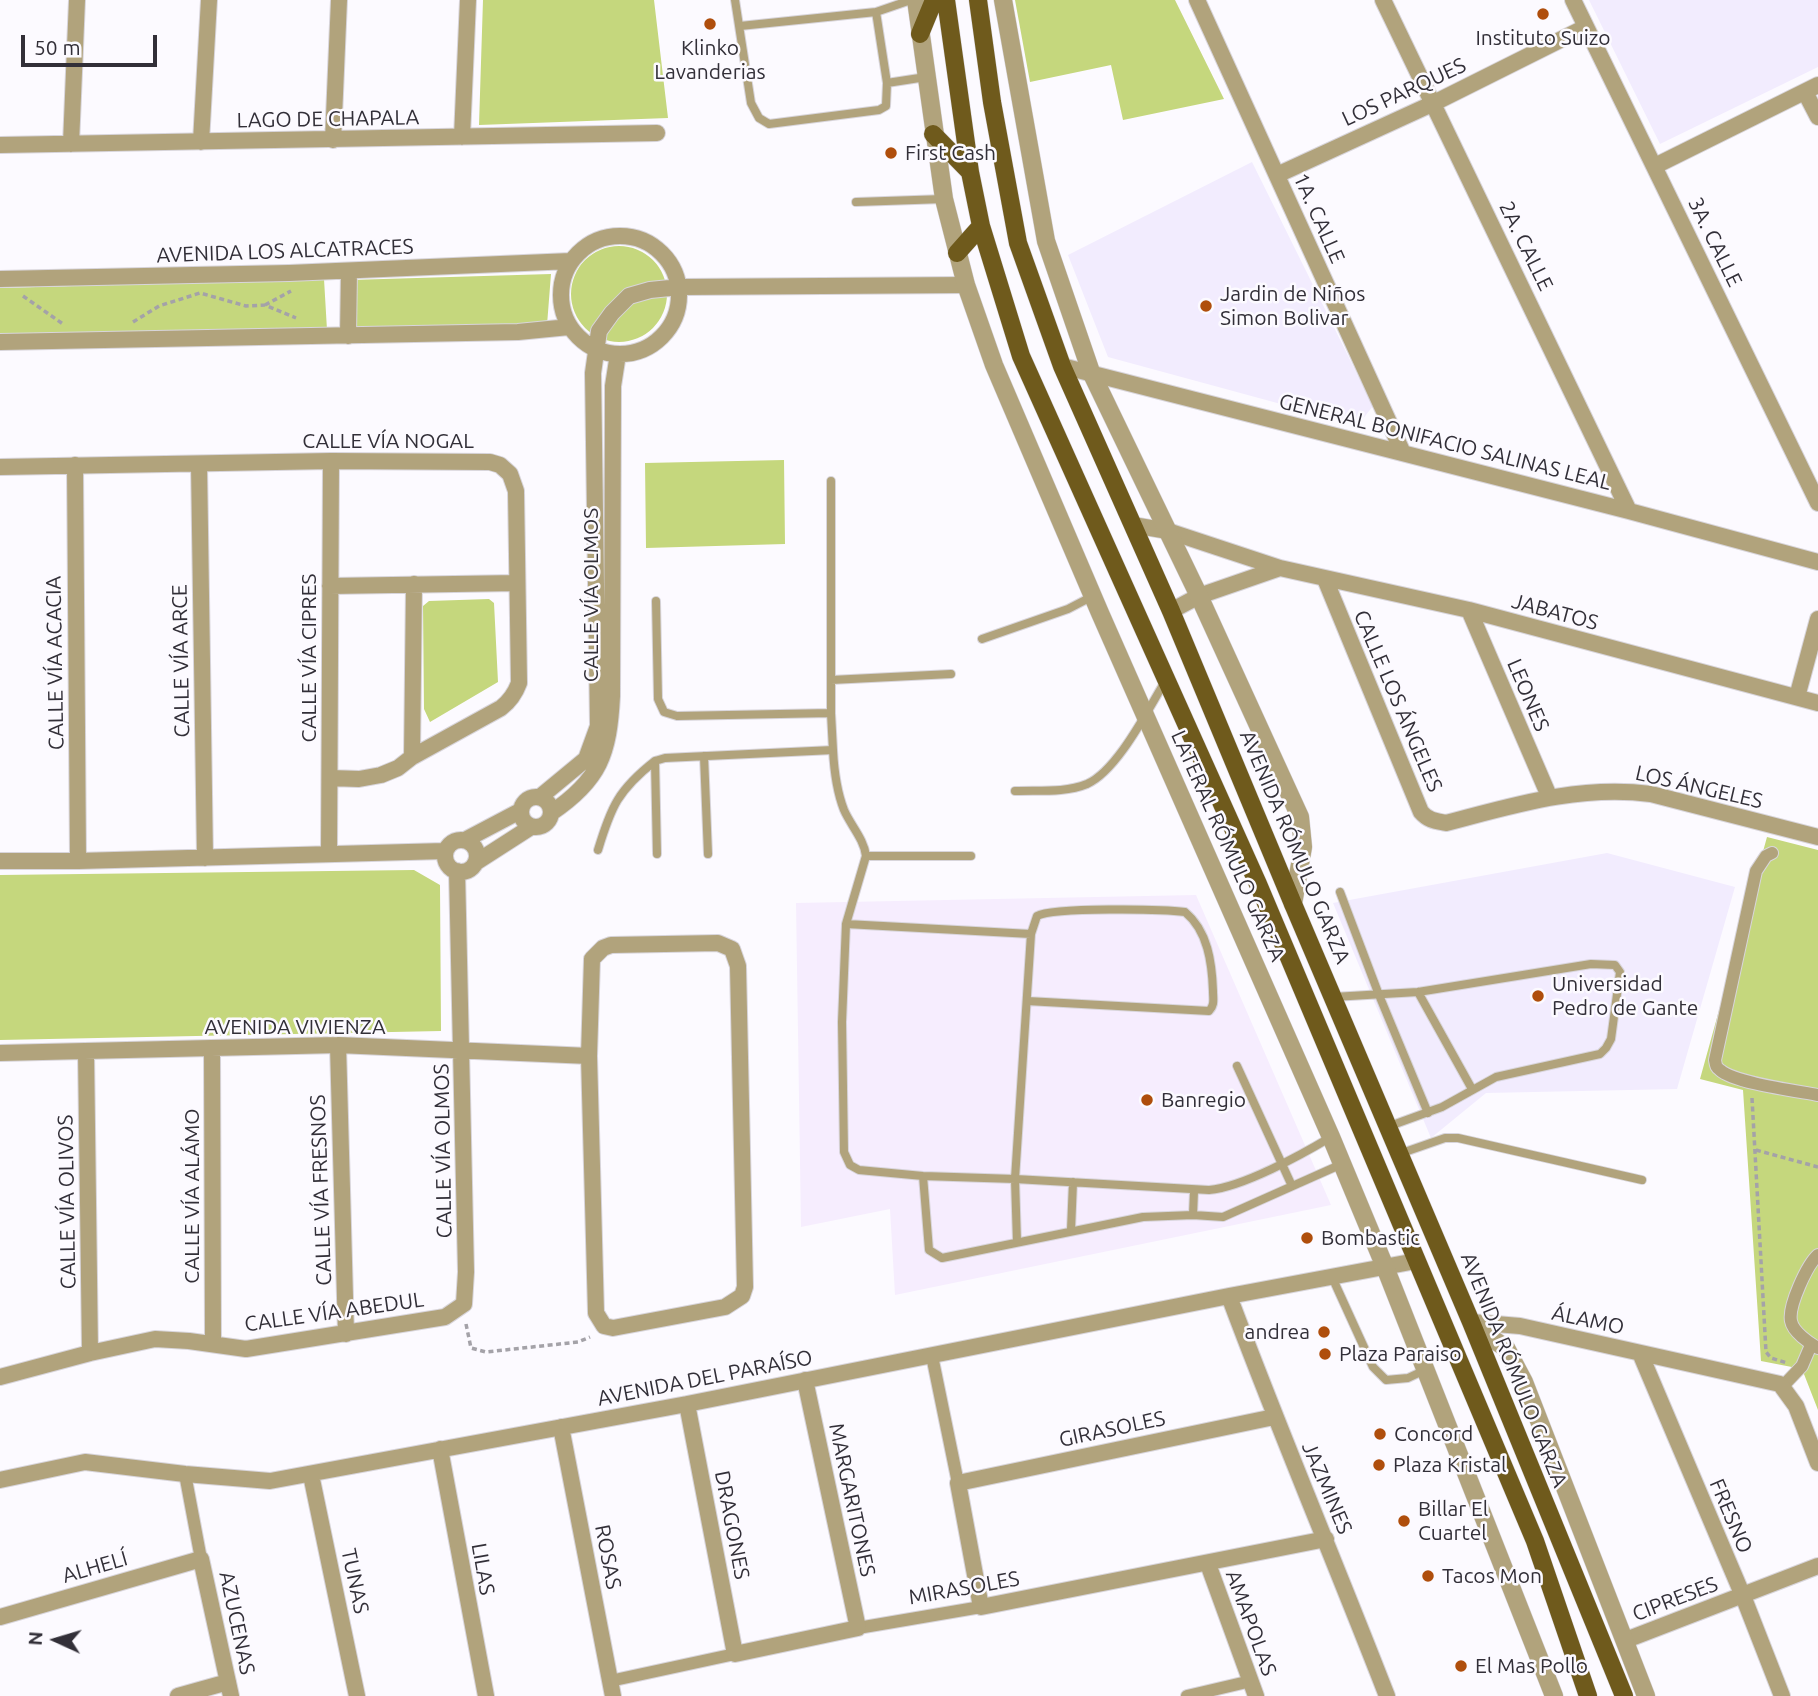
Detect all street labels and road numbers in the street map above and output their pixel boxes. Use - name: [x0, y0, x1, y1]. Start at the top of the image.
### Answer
- street label: LOS PARQUES: [1338, 52, 1470, 132]
- street label: LAGO DE CHAPALA: [237, 105, 419, 133]
- street label: 1A. CALLE: [1288, 169, 1350, 267]
- street label: 3A. CALLE: [1683, 193, 1747, 291]
- street label: 2A. CALLE: [1494, 197, 1558, 295]
- street label: AVENIDA LOS ALCATRACES: [156, 234, 414, 268]
- street label: GENERAL BONIFACIO SALINAS LEAL: [1276, 389, 1614, 495]
- street label: CALLE VÍA NOGAL: [302, 428, 474, 454]
- street label: CALLE VÍA OLMOS: [578, 508, 604, 682]
- street label: CALLE VÍA CIPRES: [296, 574, 322, 742]
- street label: CALLE VÍA ACACIA: [41, 576, 69, 750]
- street label: CALLE VÍA ARCE: [167, 584, 195, 738]
- street label: JABATOS: [1509, 588, 1601, 636]
- street label: CALLE LOS ÁNGELES: [1348, 606, 1448, 796]
- street label: LEONES: [1502, 655, 1554, 735]
- street label: LATERAL RÓMULO GARZA: [1166, 727, 1290, 965]
- street label: AVENIDA RÓMULO GARZA: [1234, 727, 1356, 967]
- street label: LOS ÁNGELES: [1633, 760, 1765, 814]
- street label: AVENIDA VIVIENZA: [204, 1014, 386, 1040]
- street label: CALLE VÍA OLMOS: [429, 1063, 457, 1239]
- street label: CALLE VÍA FRESNOS: [305, 1094, 337, 1286]
- street label: CALLE VÍA ALÁMO: [179, 1108, 205, 1284]
- street label: CALLE VÍA OLIVOS: [53, 1114, 81, 1290]
- street label: AVENIDA RÓMULO GARZA: [1455, 1249, 1573, 1491]
- street label: CALLE VÍA ABEDUL: [243, 1287, 425, 1337]
- street label: ÁLAMO: [1550, 1300, 1626, 1340]
- street label: AVENIDA DEL PARAÍSO: [595, 1345, 815, 1411]
- street label: GIRASOLES: [1057, 1405, 1167, 1453]
- street label: MARGARITONES: [823, 1421, 881, 1579]
- street label: JAZMINES: [1296, 1438, 1358, 1538]
- street label: DRAGONES: [709, 1469, 755, 1581]
- street label: FRESNO: [1704, 1475, 1758, 1557]
- street label: ROSAS: [589, 1523, 627, 1591]
- street label: LILAS: [466, 1541, 500, 1597]
- street label: ALHELÍ: [59, 1546, 131, 1588]
- street label: TUNAS: [336, 1546, 374, 1616]
- street label: MIRASOLES: [907, 1566, 1021, 1610]
- street label: AMAPOLAS: [1220, 1567, 1282, 1679]
- street label: AZUCENAS: [214, 1569, 260, 1677]
- street label: CIPRESES: [1629, 1571, 1721, 1627]

